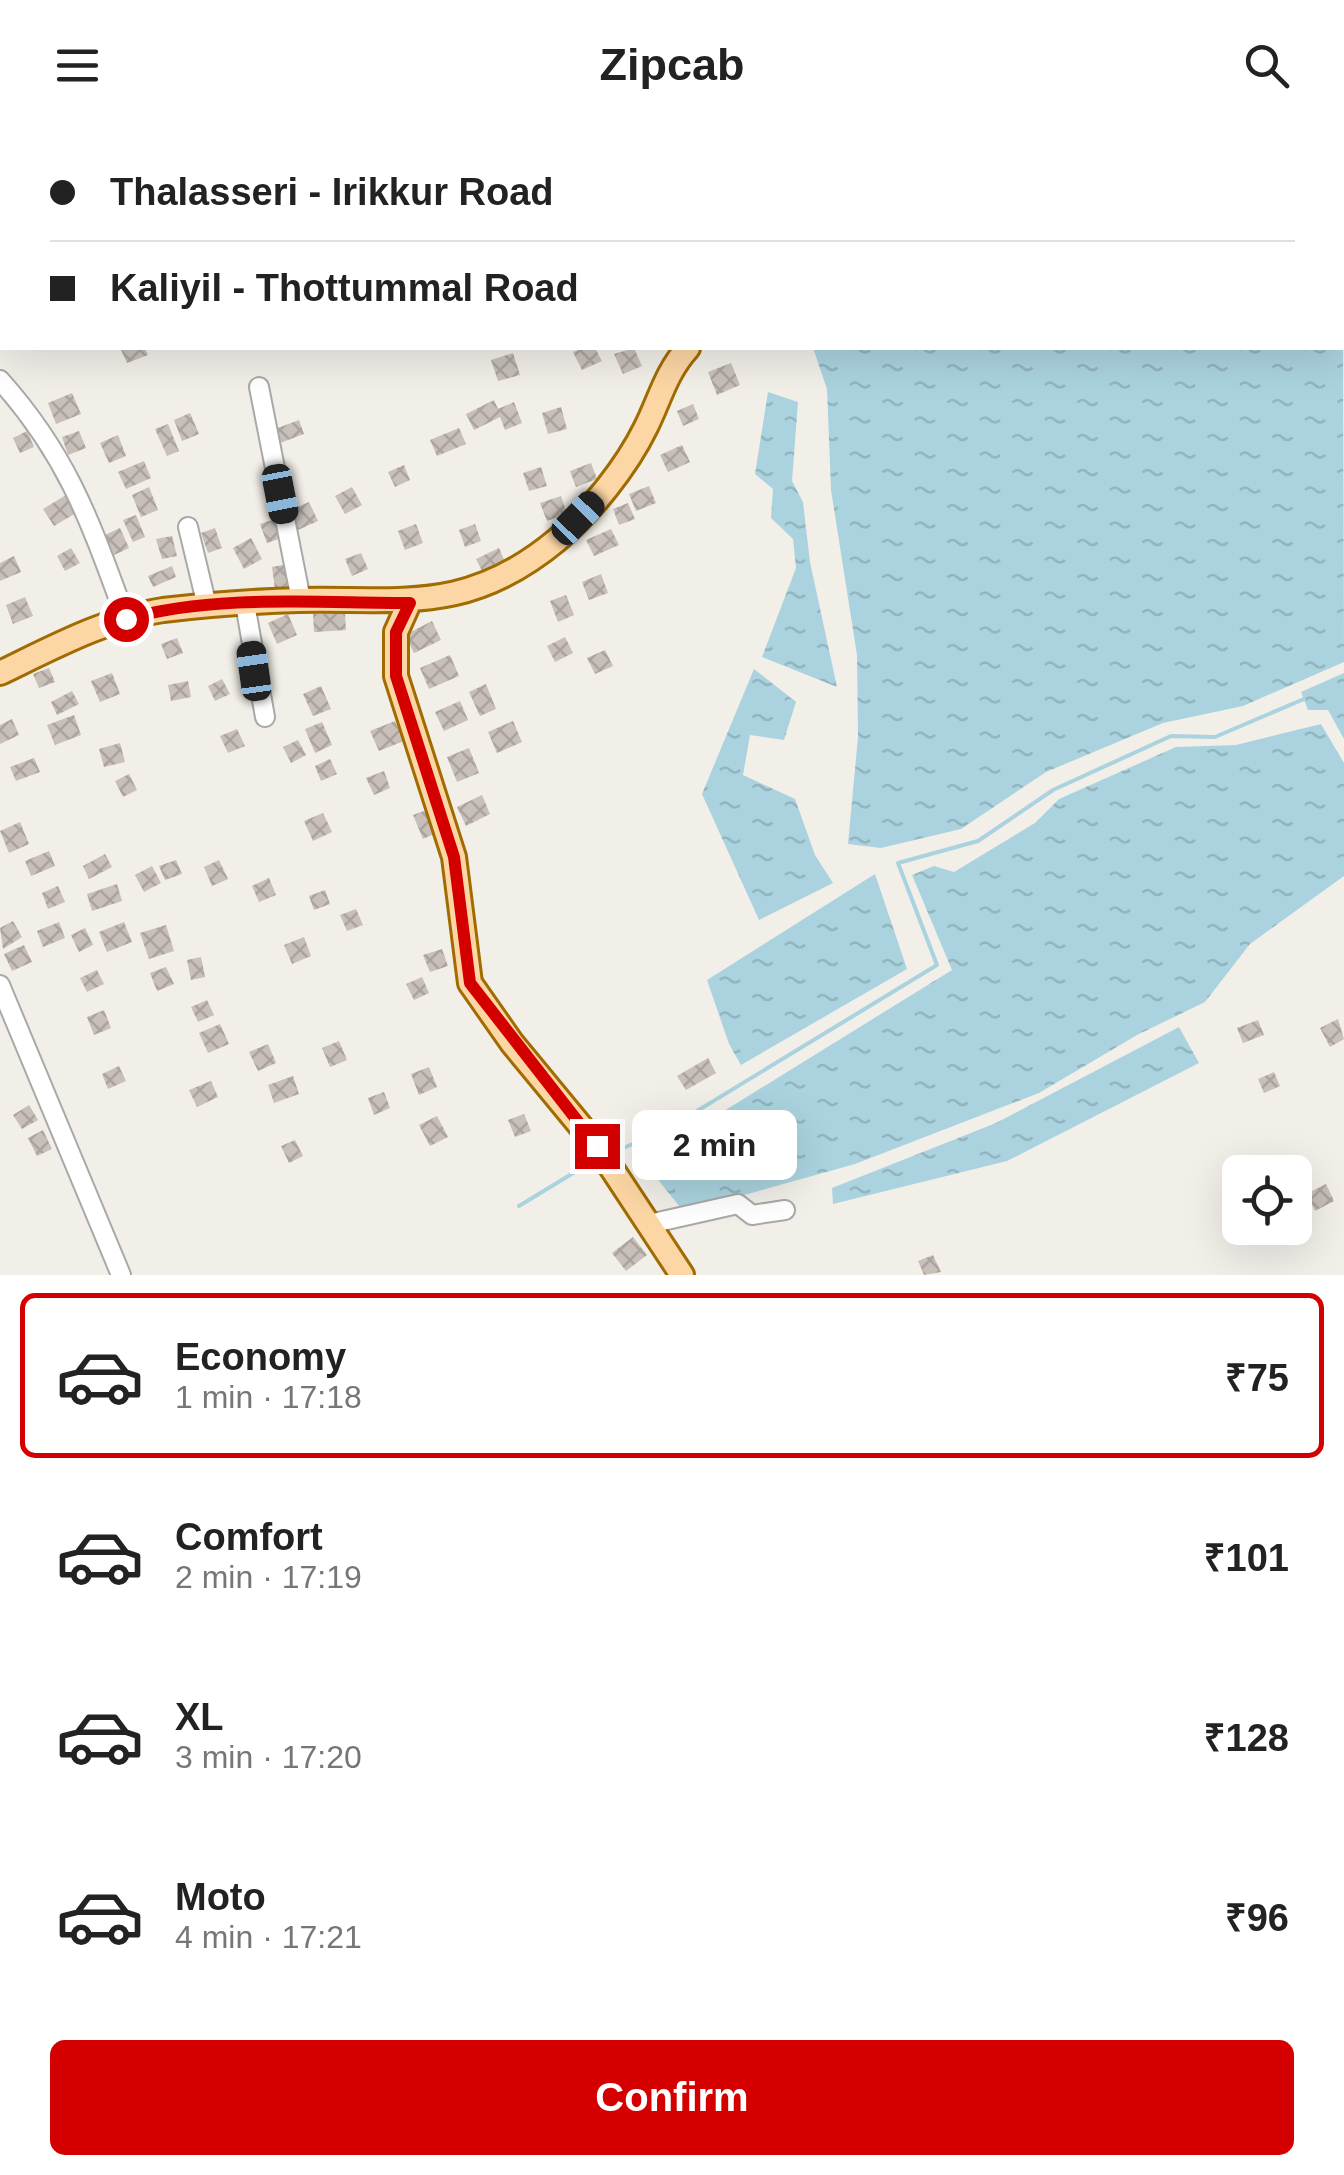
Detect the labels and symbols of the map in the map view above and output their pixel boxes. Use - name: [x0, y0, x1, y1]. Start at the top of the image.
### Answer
- car: [260, 462, 300, 526]
- car: [546, 486, 610, 550]
- route start: [104, 597, 149, 642]
- car: [235, 639, 273, 703]
- callout: 2 min: [632, 1111, 797, 1181]
- route end: [575, 1124, 620, 1169]

